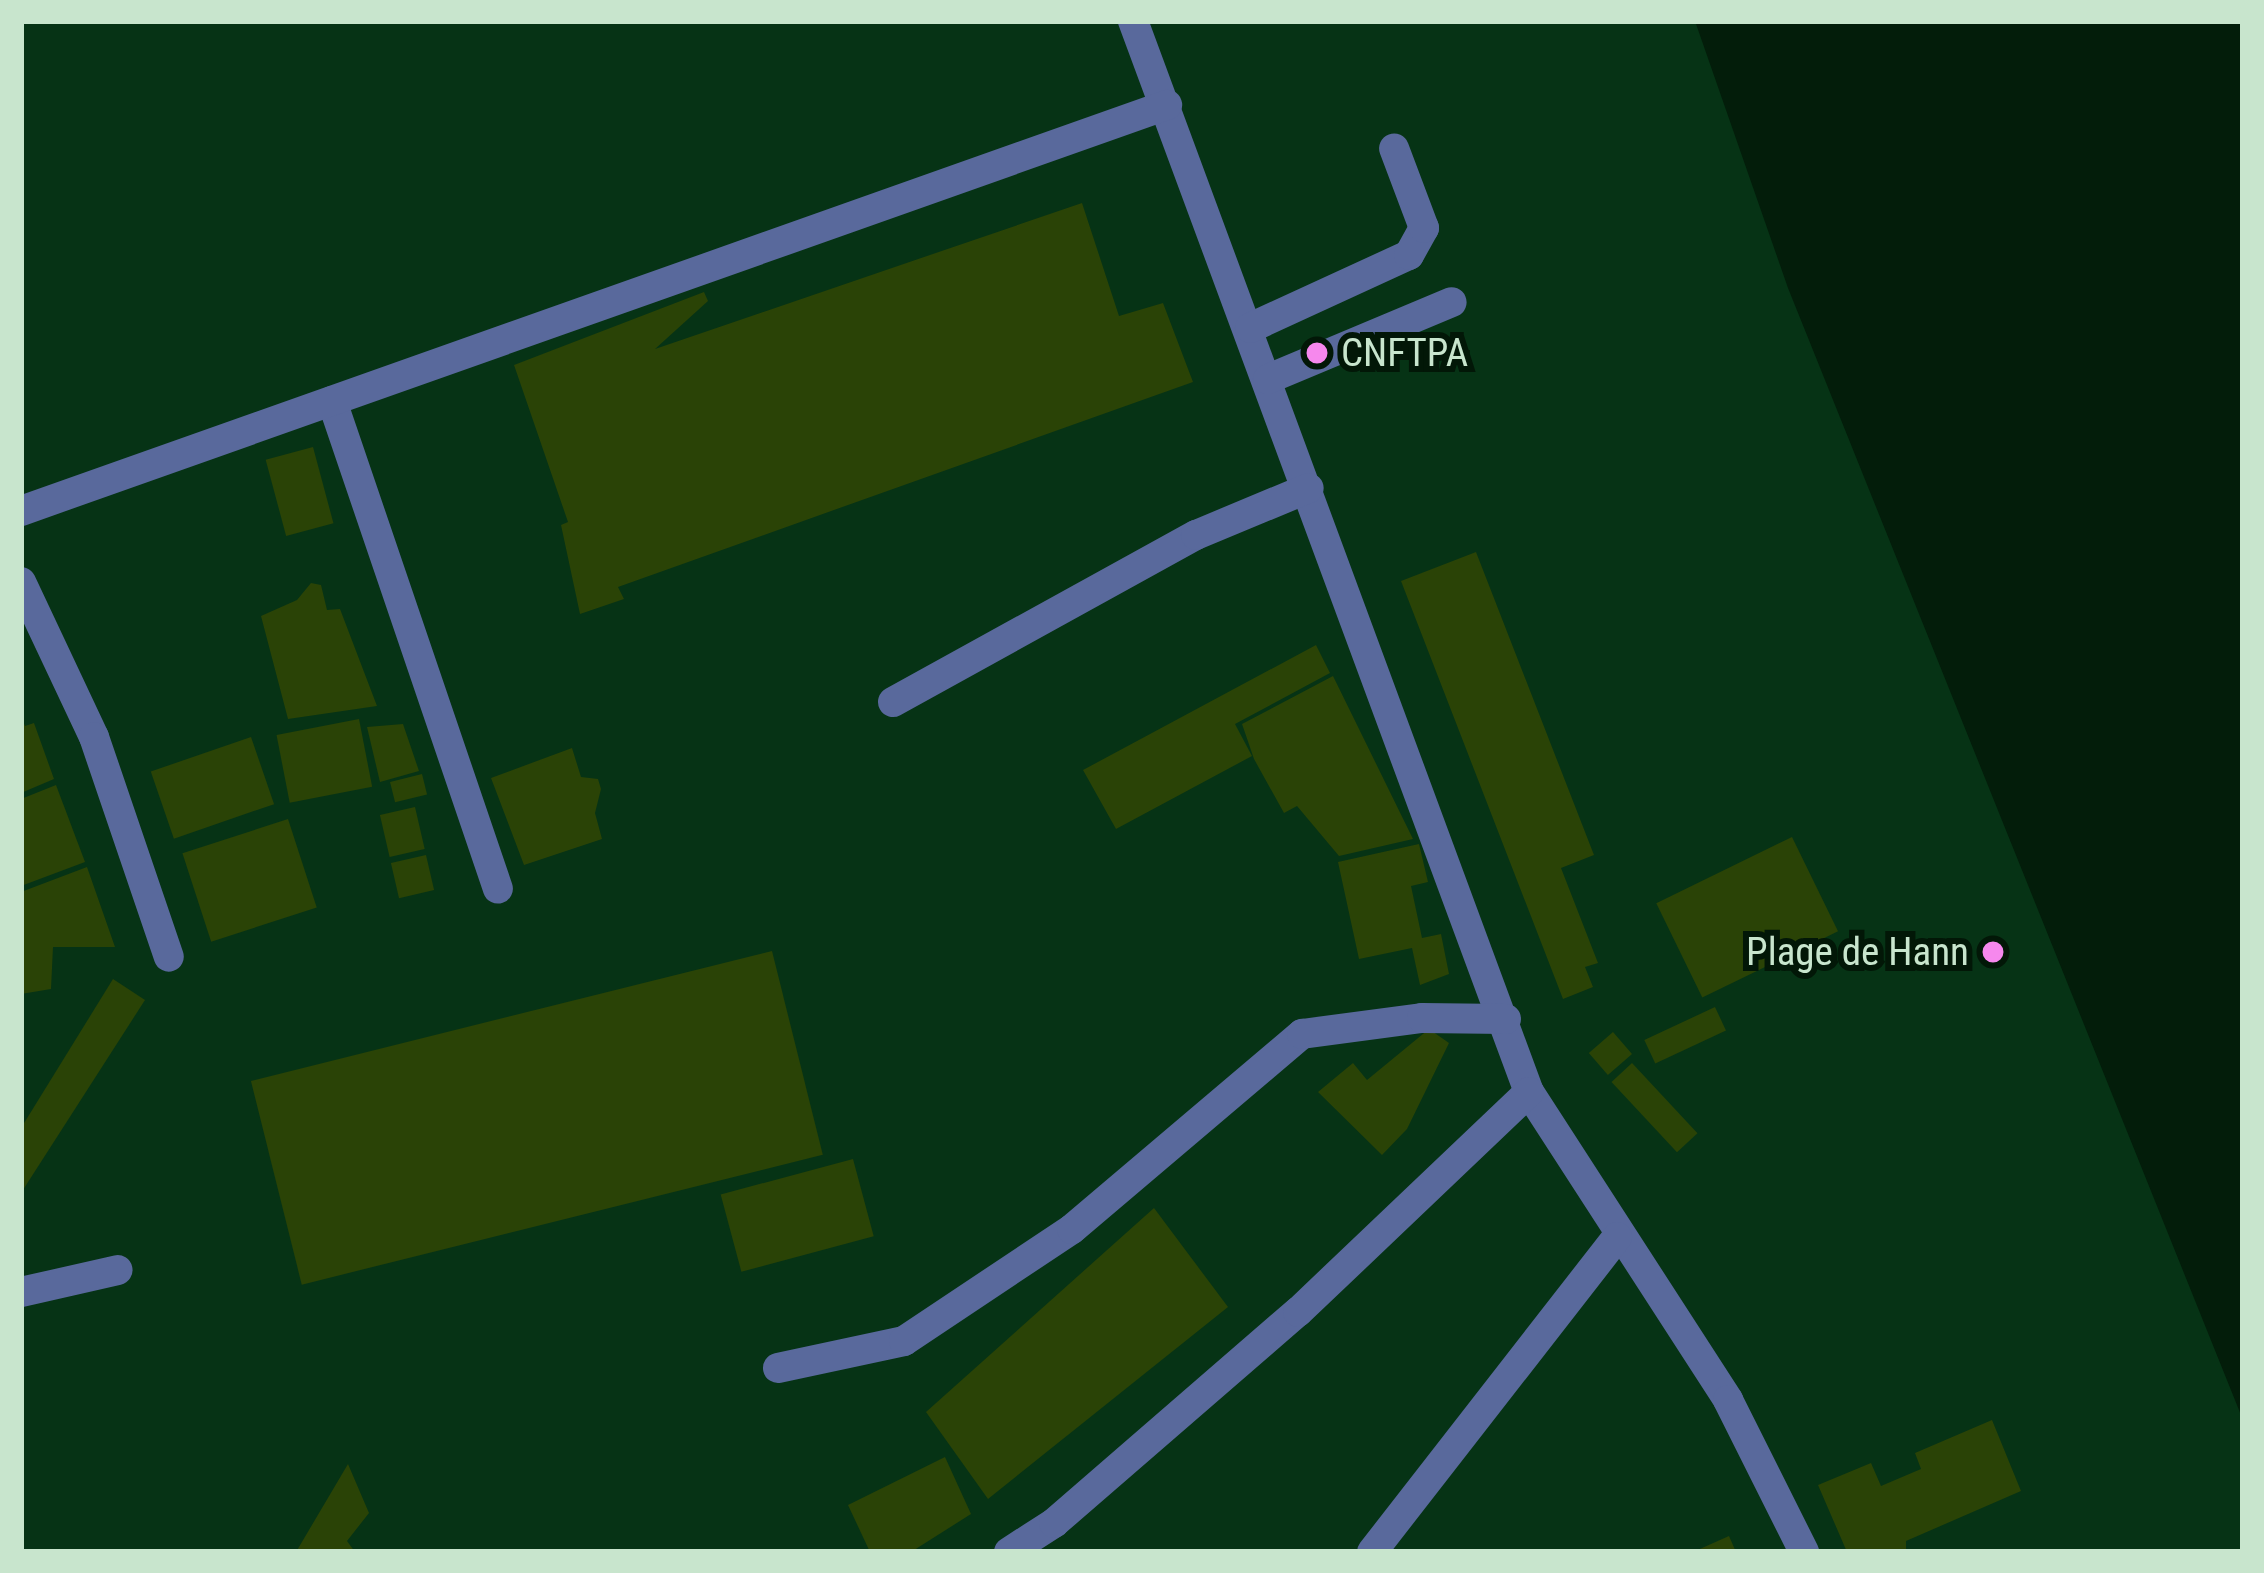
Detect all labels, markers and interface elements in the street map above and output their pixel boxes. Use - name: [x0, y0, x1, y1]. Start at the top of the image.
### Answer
- place label: CNFTPA: [1341, 330, 1468, 376]
- marker: CNFTPA: [1304, 340, 1330, 366]
- place label: Plage de Hann: [1746, 929, 1969, 975]
- marker: Plage de Hann: [1980, 939, 2006, 965]

